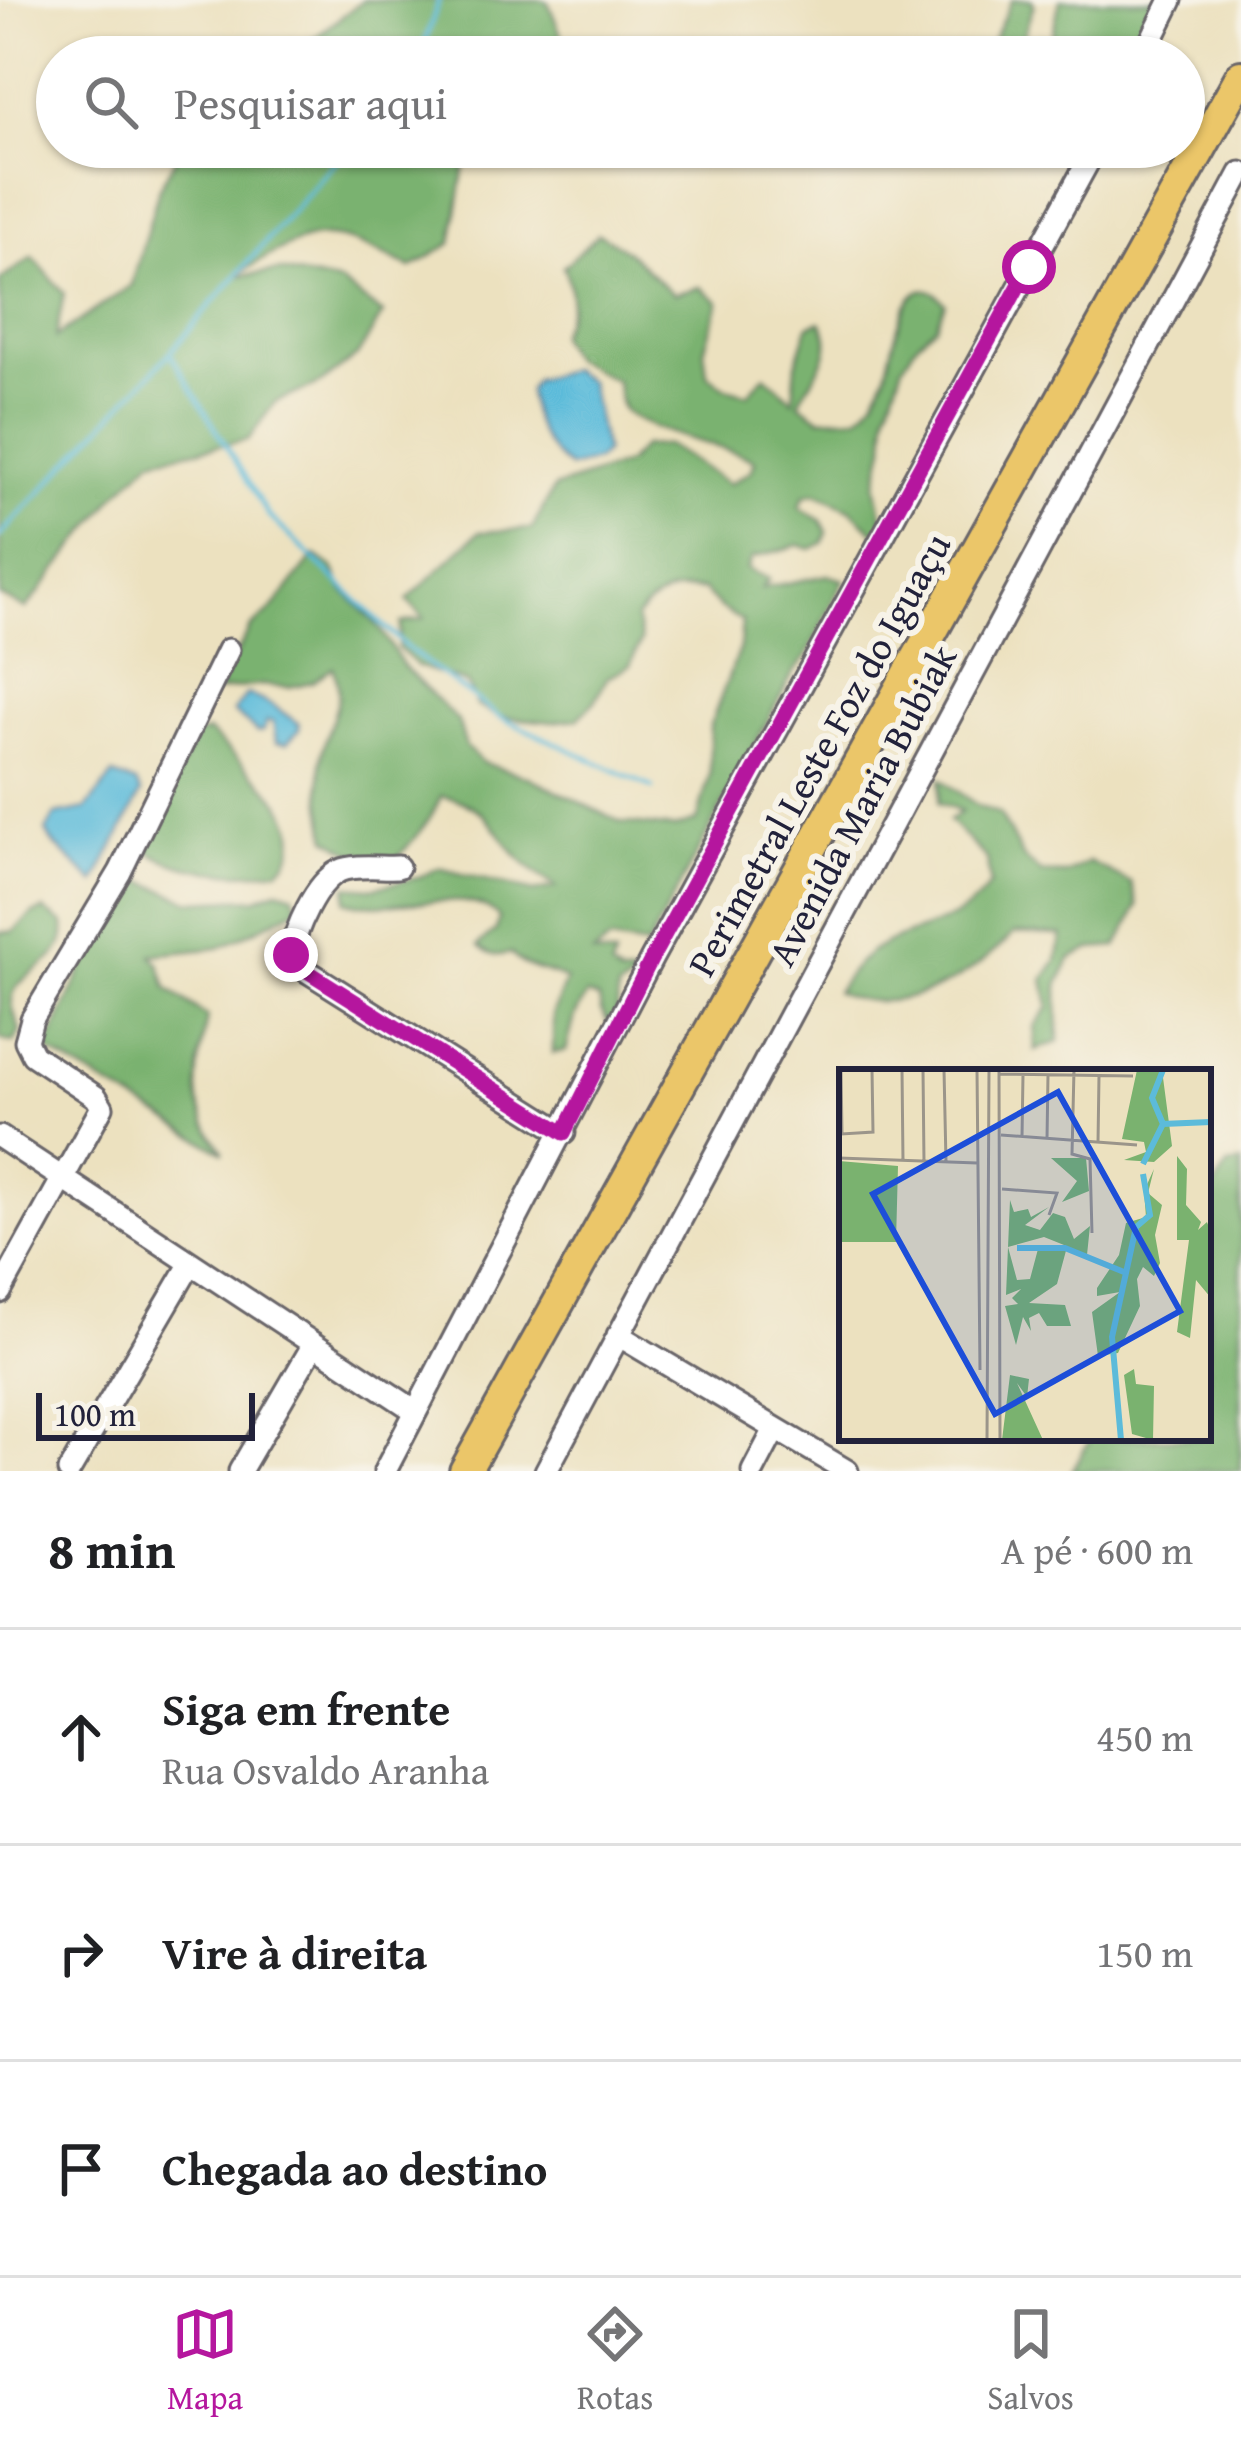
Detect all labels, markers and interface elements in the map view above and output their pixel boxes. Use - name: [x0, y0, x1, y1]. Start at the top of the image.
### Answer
- search box: [36, 36, 1205, 168]
- icon: search: [78, 69, 144, 135]
- text: Pesquisar aqui: [174, 70, 447, 135]
- route start: [1002, 240, 1056, 294]
- street label: Perimetral Leste Foz do Iguaçu: [672, 522, 964, 986]
- street label: Avenida Maria Bubiak: [752, 634, 970, 976]
- route end: [264, 928, 318, 982]
- inset map: [839, 1069, 1211, 1441]
- scale bar: [36, 1387, 255, 1440]
- text: 100 m: [54, 1390, 136, 1438]
- text: 8 min: [48, 1512, 175, 1587]
- text: A pé · 600 m: [1001, 1521, 1193, 1578]
- text: Siga em frente: [162, 1676, 450, 1741]
- icon: ahead: [48, 1704, 114, 1770]
- text: 450 m: [1096, 1708, 1193, 1765]
- text: Rua Osvaldo Aranha: [162, 1741, 489, 1798]
- icon: right: [48, 1920, 114, 1986]
- text: Vire à direita: [162, 1920, 427, 1985]
- text: 150 m: [1096, 1924, 1193, 1981]
- icon: arrive: [48, 2136, 114, 2202]
- text: Chegada ao destino: [162, 2136, 547, 2201]
- tab: Mapa: [167, 2301, 243, 2421]
- tab: Rotas: [577, 2301, 653, 2421]
- tab: Salvos: [987, 2301, 1074, 2421]

